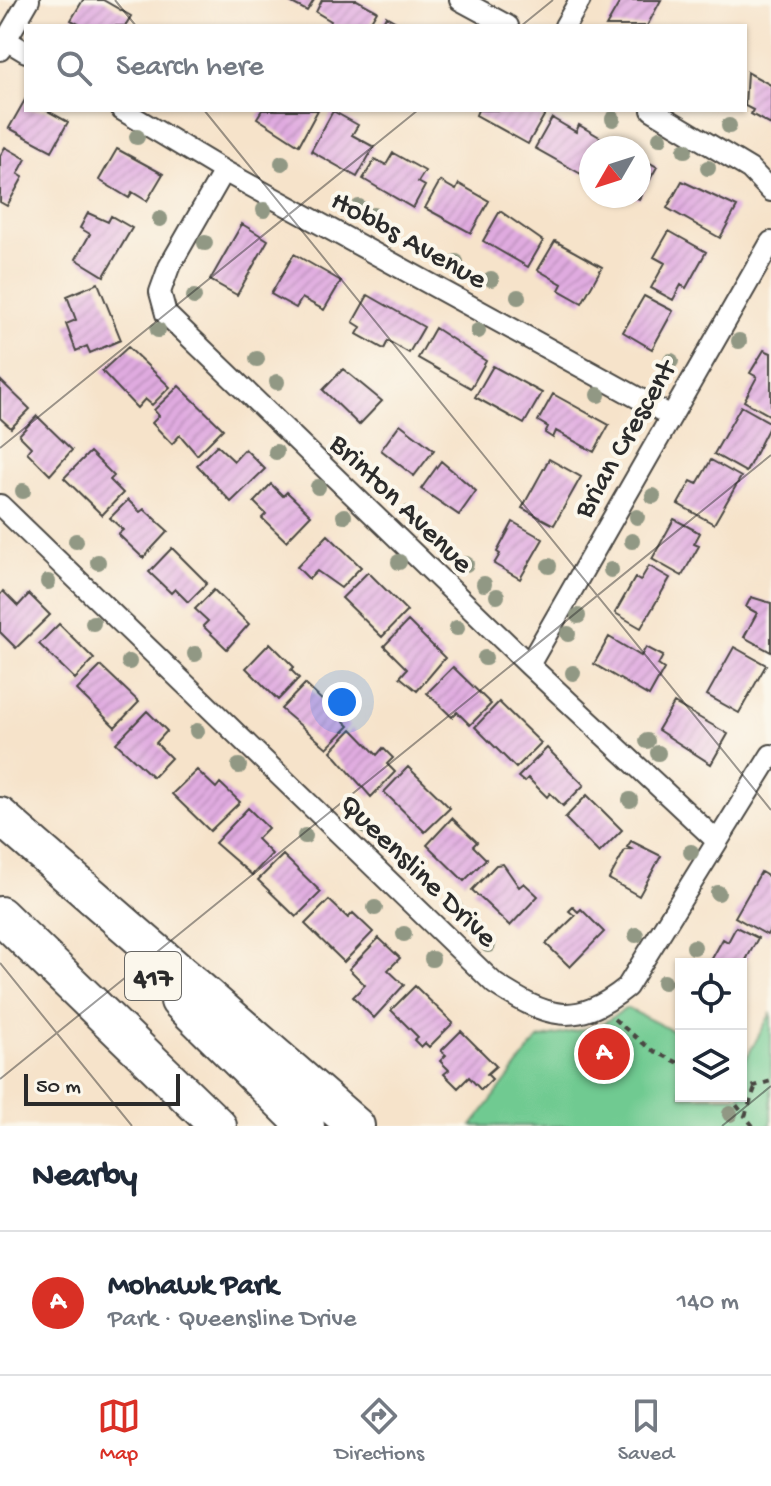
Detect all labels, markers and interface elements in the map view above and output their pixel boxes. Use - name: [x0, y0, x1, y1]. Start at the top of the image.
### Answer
- search box: [24, 24, 747, 112]
- icon: search: [52, 46, 96, 90]
- text: Search here: [116, 51, 264, 86]
- north arrow: [579, 136, 651, 208]
- street label: Hobbs Avenue: [324, 185, 492, 299]
- street label: Brian Crescent: [567, 353, 687, 526]
- street label: Brinton Avenue: [320, 427, 479, 583]
- your location: [322, 682, 362, 722]
- street label: Queensline Drive: [331, 788, 503, 957]
- road number: 417: [125, 952, 181, 1000]
- map controls: [675, 958, 747, 1102]
- button: locate: [675, 958, 747, 1030]
- pin: A: [578, 1024, 630, 1084]
- button: layers: [675, 1030, 747, 1102]
- scale bar: [24, 1070, 180, 1106]
- text: 50 m: [36, 1075, 81, 1101]
- text: Nearby: [32, 1158, 137, 1198]
- text: Mohawk Park: [108, 1270, 278, 1305]
- text: A: [50, 1288, 66, 1319]
- text: 140 m: [677, 1288, 739, 1319]
- text: Park · Queensline Drive: [108, 1305, 356, 1336]
- tab: Map: [97, 1394, 141, 1468]
- tab: Directions: [335, 1394, 424, 1468]
- tab: Saved: [618, 1394, 674, 1468]

